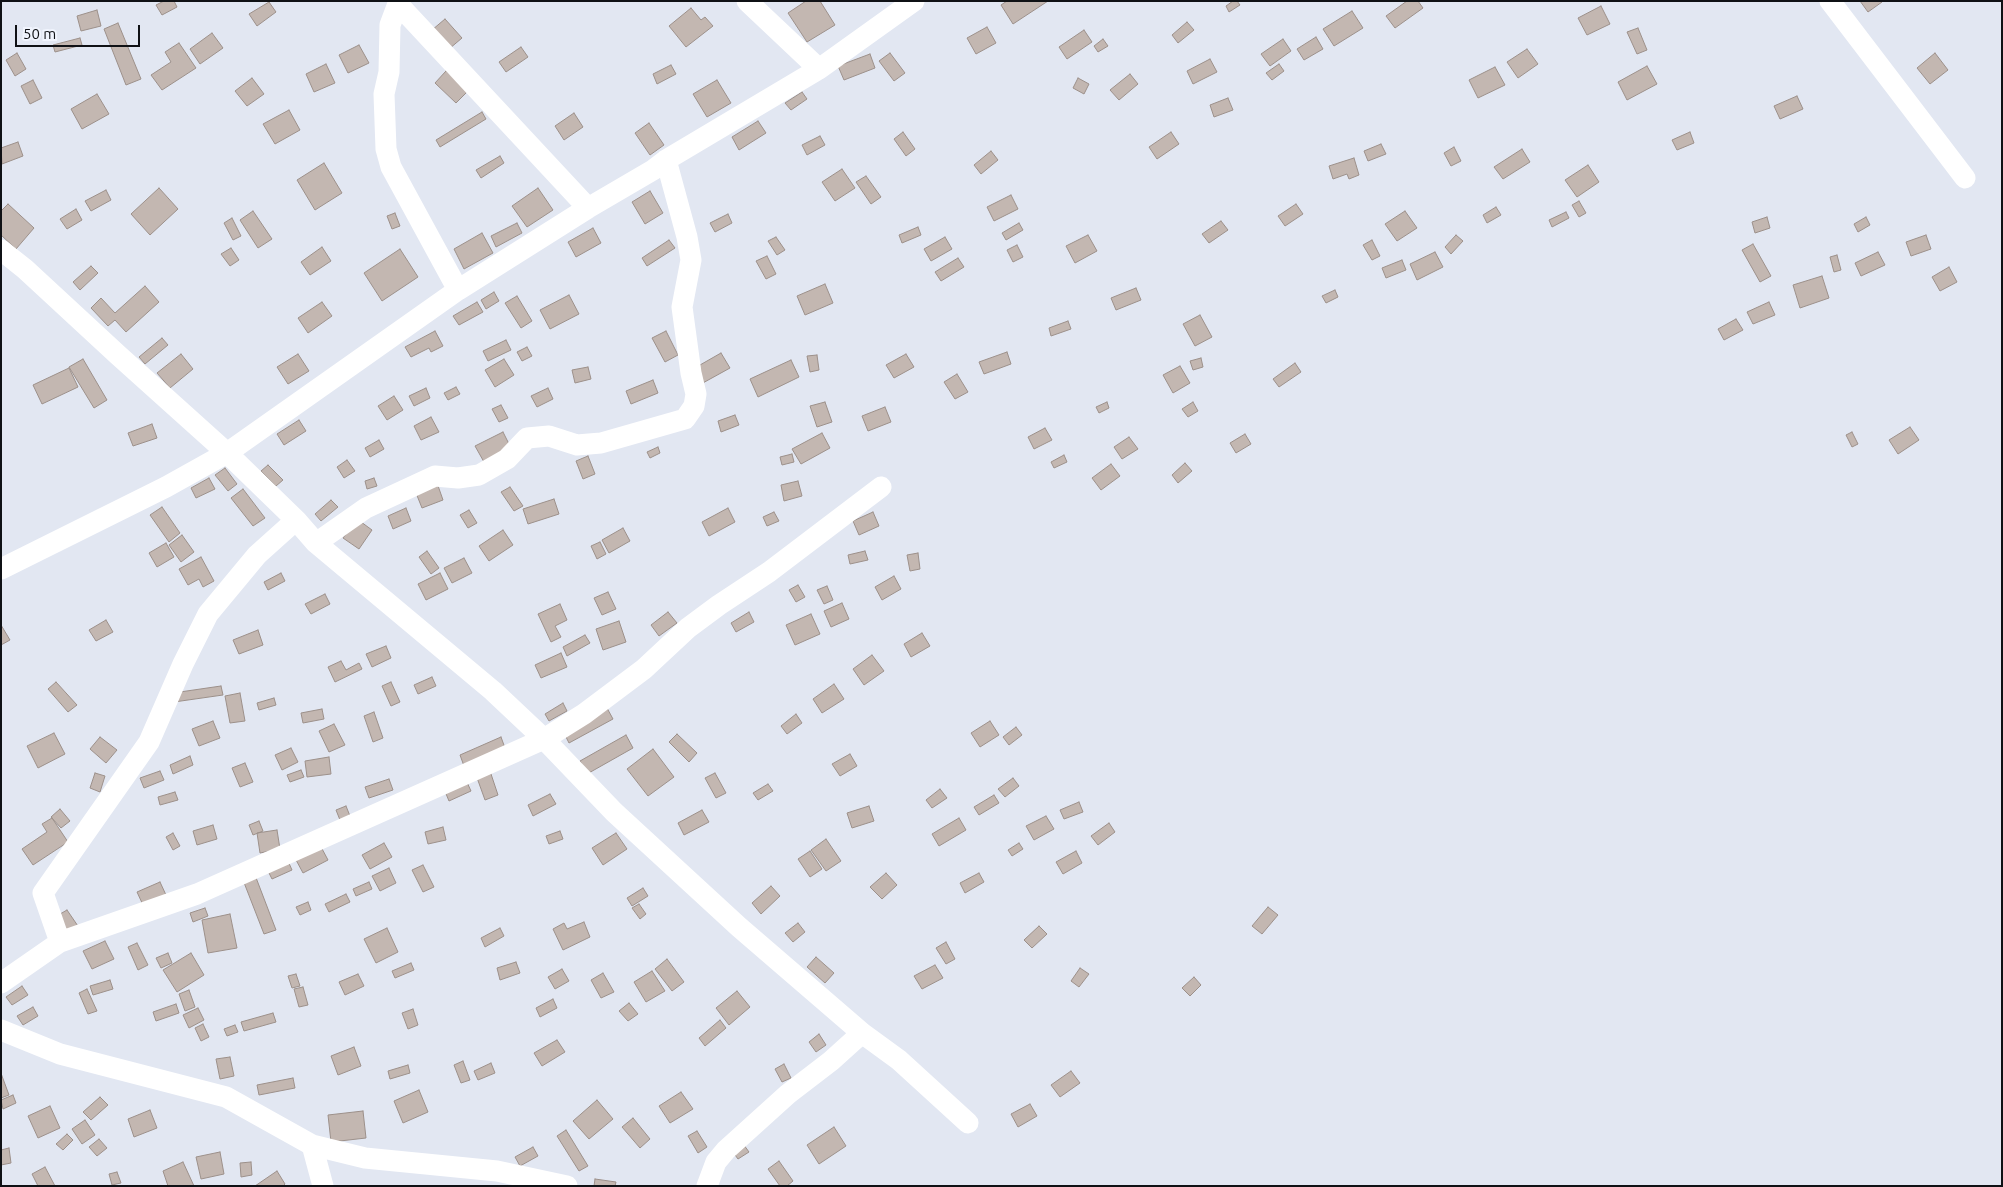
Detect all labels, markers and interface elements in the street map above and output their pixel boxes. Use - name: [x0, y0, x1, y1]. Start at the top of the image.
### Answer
- scale bar: [18, 15, 142, 47]
- text: 50 m: [23, 25, 56, 42]

